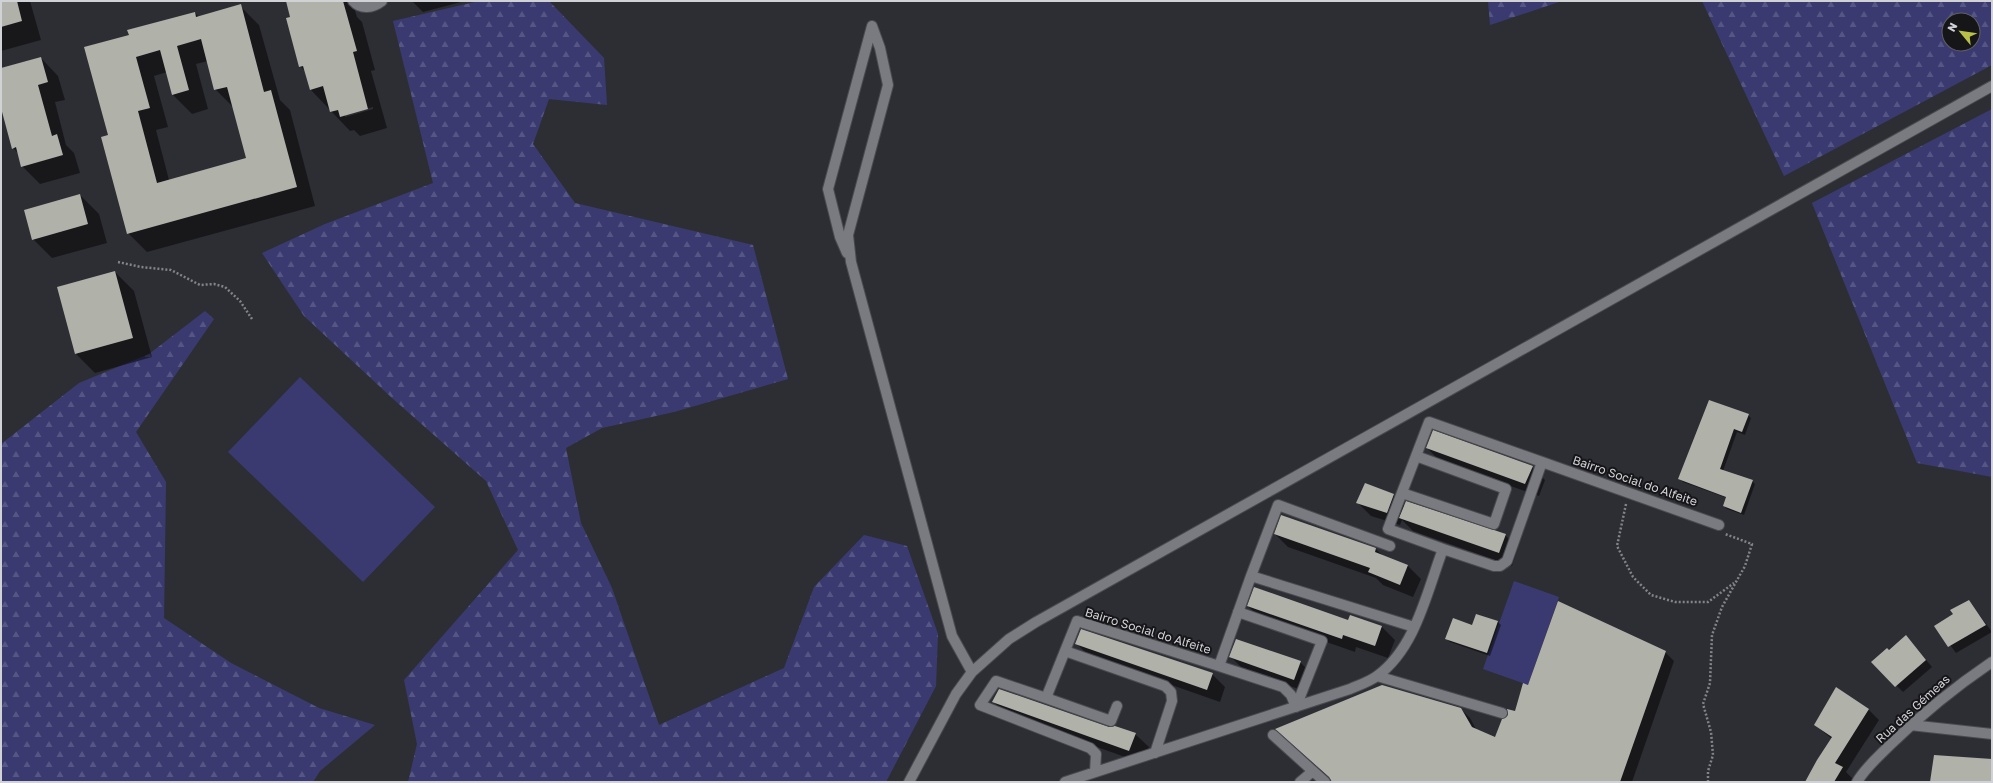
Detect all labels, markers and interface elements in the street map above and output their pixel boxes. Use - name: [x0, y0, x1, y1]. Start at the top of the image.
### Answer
- north arrow: [1941, 12, 1981, 52]
- text: N: [1944, 20, 1960, 34]
- street label: Bairro Social do Alfeite: [1571, 452, 1700, 509]
- street label: Bairro Social do Alfeite: [1083, 604, 1213, 657]
- street label: Rua das Gémeas: [1872, 671, 1953, 746]

